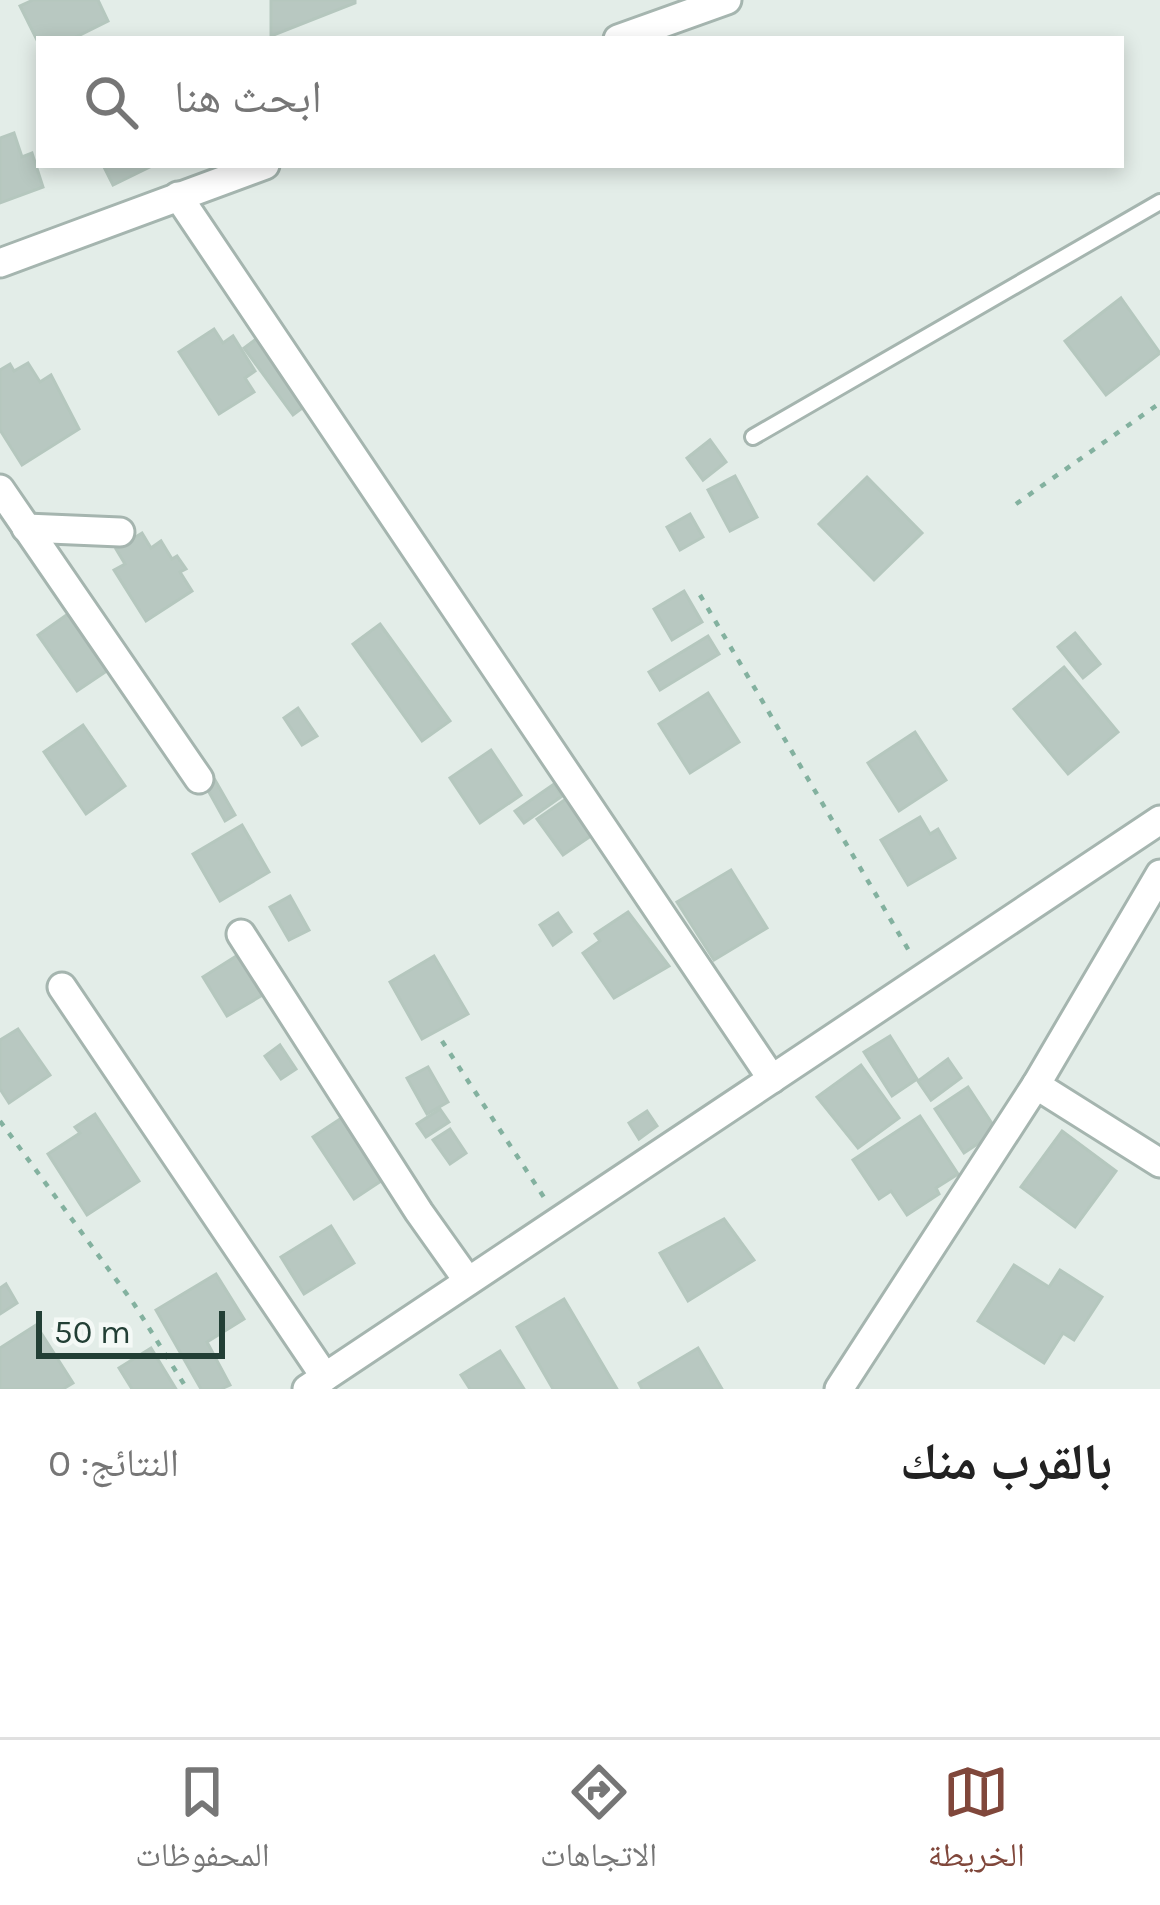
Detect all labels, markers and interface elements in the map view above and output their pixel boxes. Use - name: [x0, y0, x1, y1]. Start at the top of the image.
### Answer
- search box: [36, 36, 1124, 168]
- icon: search: [78, 69, 144, 135]
- text: ابحث هنا: [174, 71, 322, 123]
- scale bar: [36, 1305, 225, 1358]
- text: 50 m: [54, 1313, 131, 1351]
- text: بالقرب منك: [900, 1432, 1112, 1492]
- text: النتائج: 0: [48, 1440, 179, 1486]
- tab: المحفوظات: [135, 1759, 270, 1887]
- tab: الاتجاهات: [540, 1759, 657, 1887]
- tab: الخريطة: [928, 1759, 1025, 1887]

